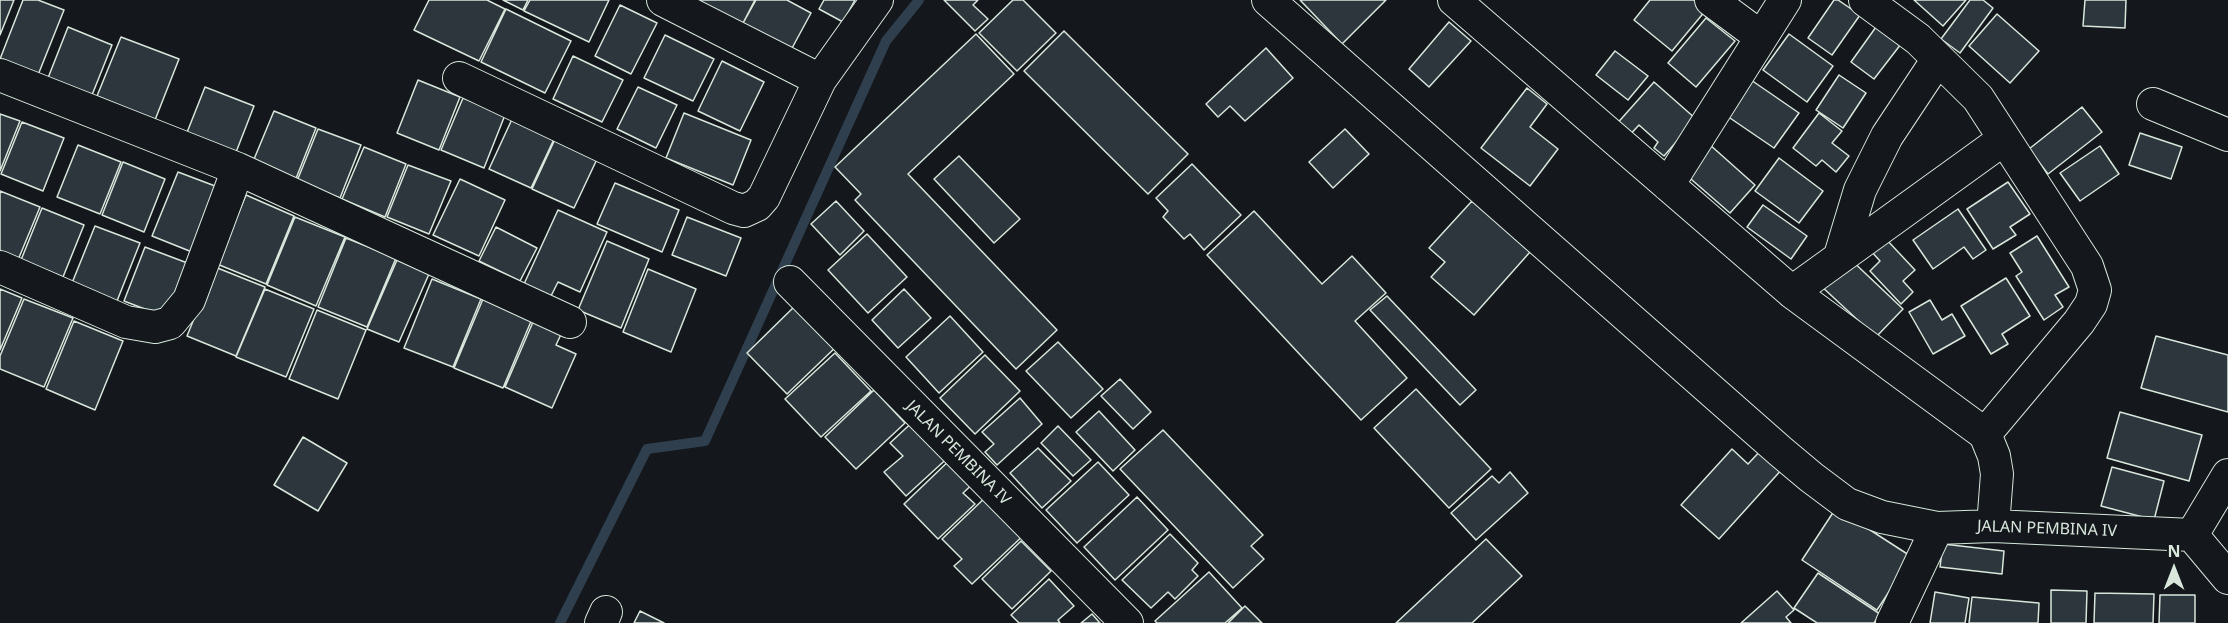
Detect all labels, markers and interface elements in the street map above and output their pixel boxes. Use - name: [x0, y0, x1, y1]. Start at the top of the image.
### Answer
- street label: JALAN PEMBINA IV: [902, 397, 1014, 509]
- street label: JALAN PEMBINA IV: [1977, 517, 2117, 541]
- north arrow: [2144, 539, 2204, 599]
- text: N: [2167, 540, 2181, 562]

